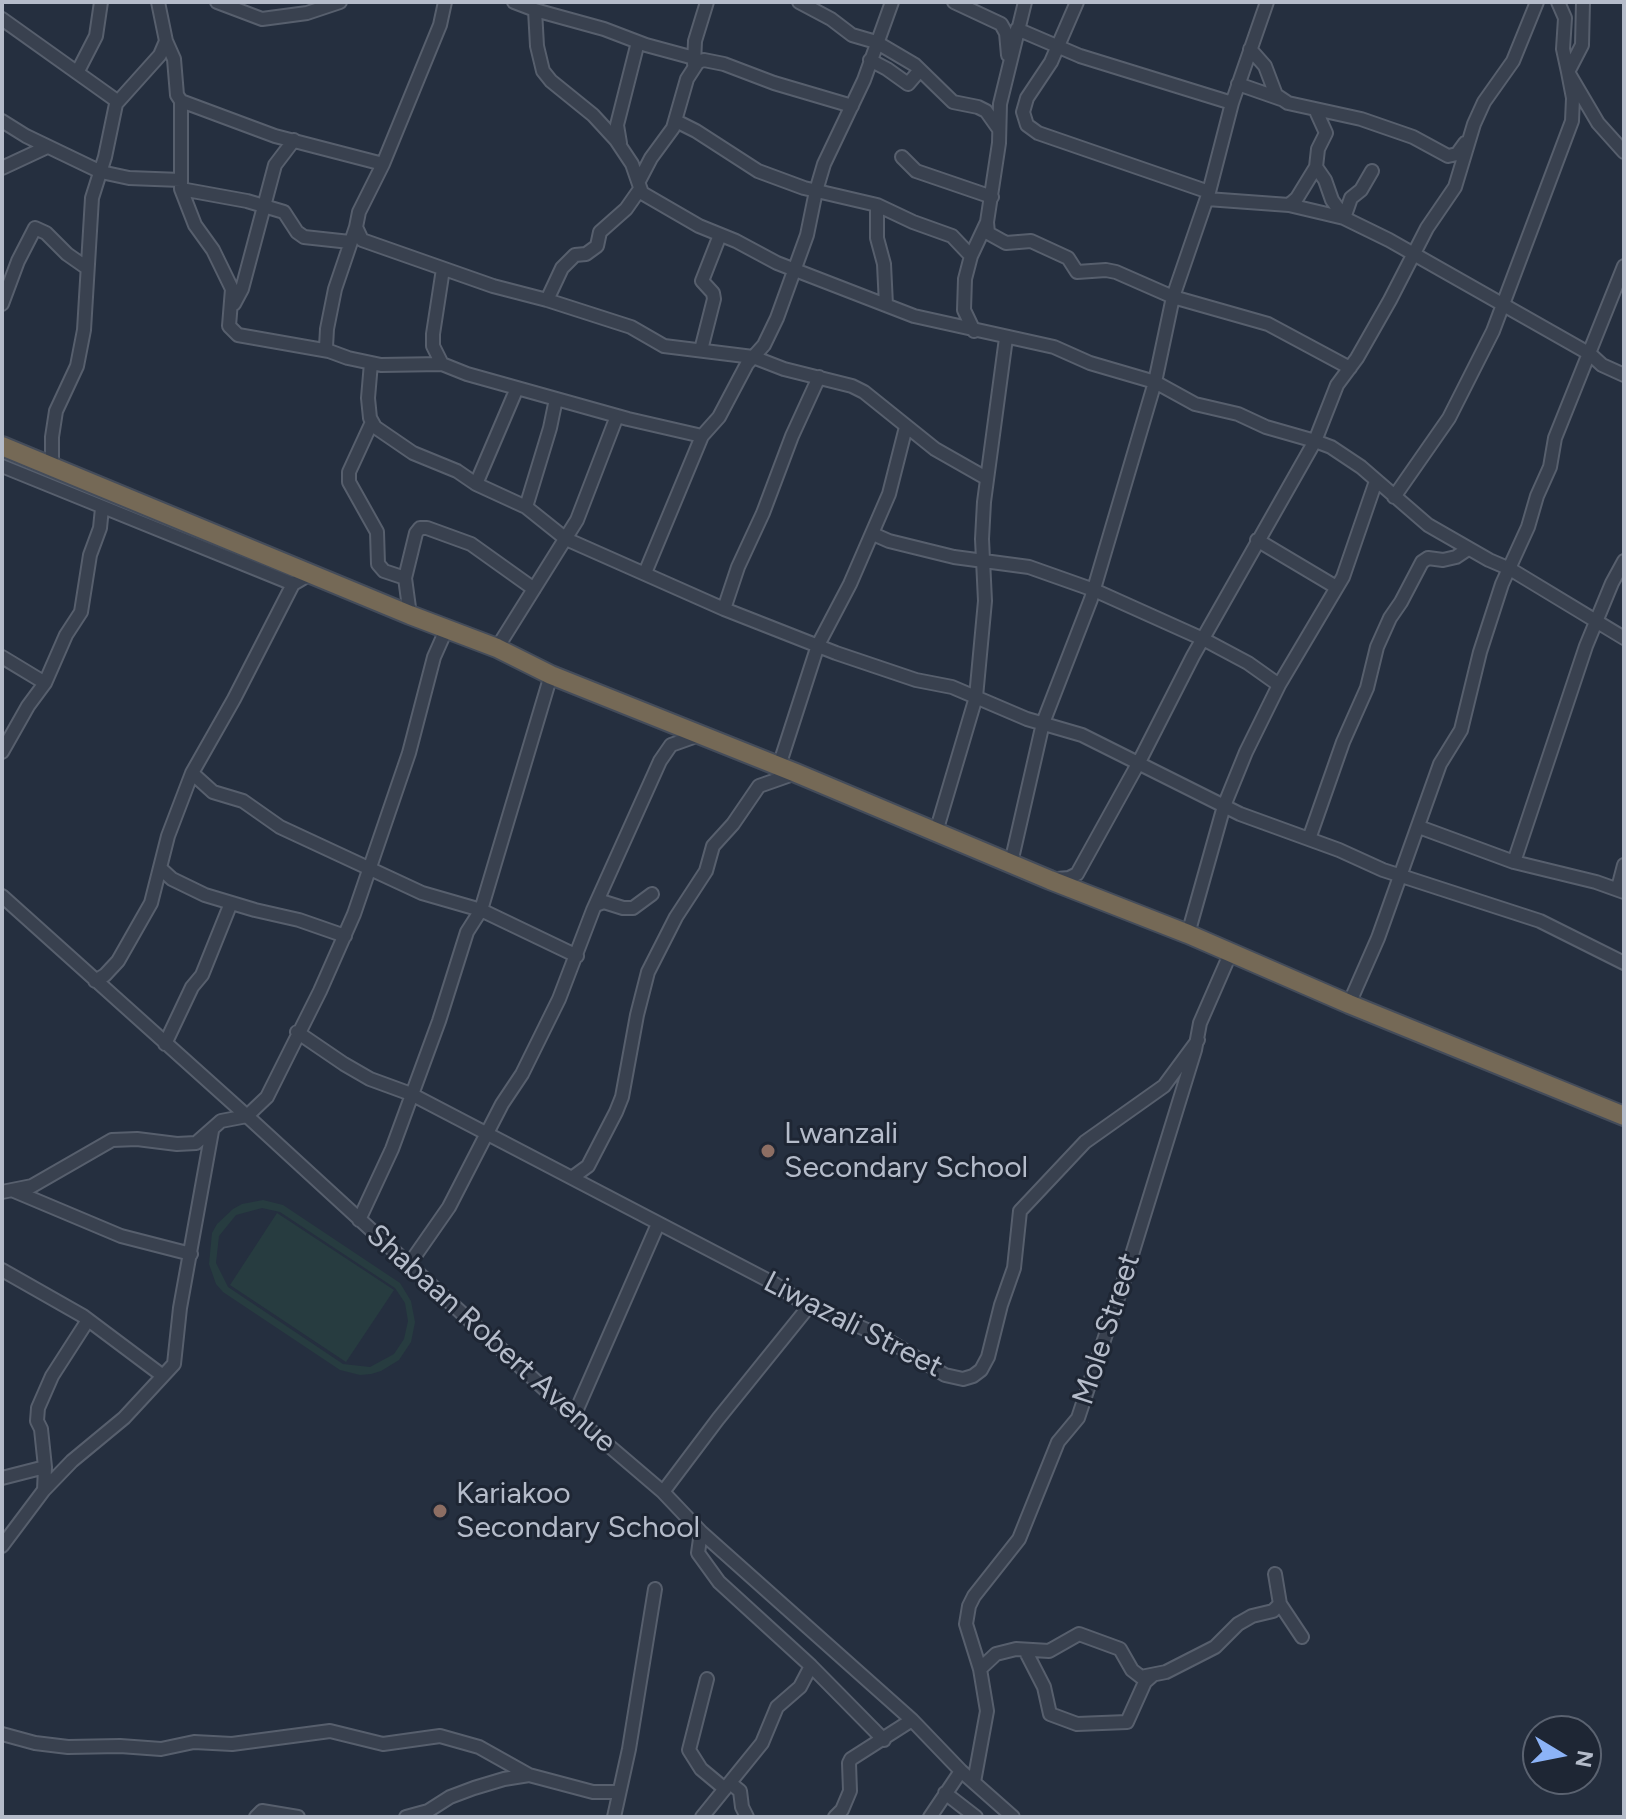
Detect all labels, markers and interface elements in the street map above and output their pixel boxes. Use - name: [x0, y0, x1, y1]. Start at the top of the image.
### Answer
- place label: Lwanzali Secondary School: [784, 1116, 1028, 1186]
- marker: Lwanzali Secondary School: [759, 1142, 777, 1160]
- street label: Shabaan Robert Avenue: [359, 1217, 623, 1461]
- street label: Mole Street: [1066, 1249, 1148, 1409]
- street label: Liwazali Street: [757, 1264, 949, 1386]
- place label: Kariakoo Secondary School: [456, 1476, 700, 1546]
- marker: Kariakoo Secondary School: [431, 1502, 449, 1520]
- north arrow: [1522, 1715, 1602, 1795]
- text: N: [1569, 1748, 1599, 1770]

